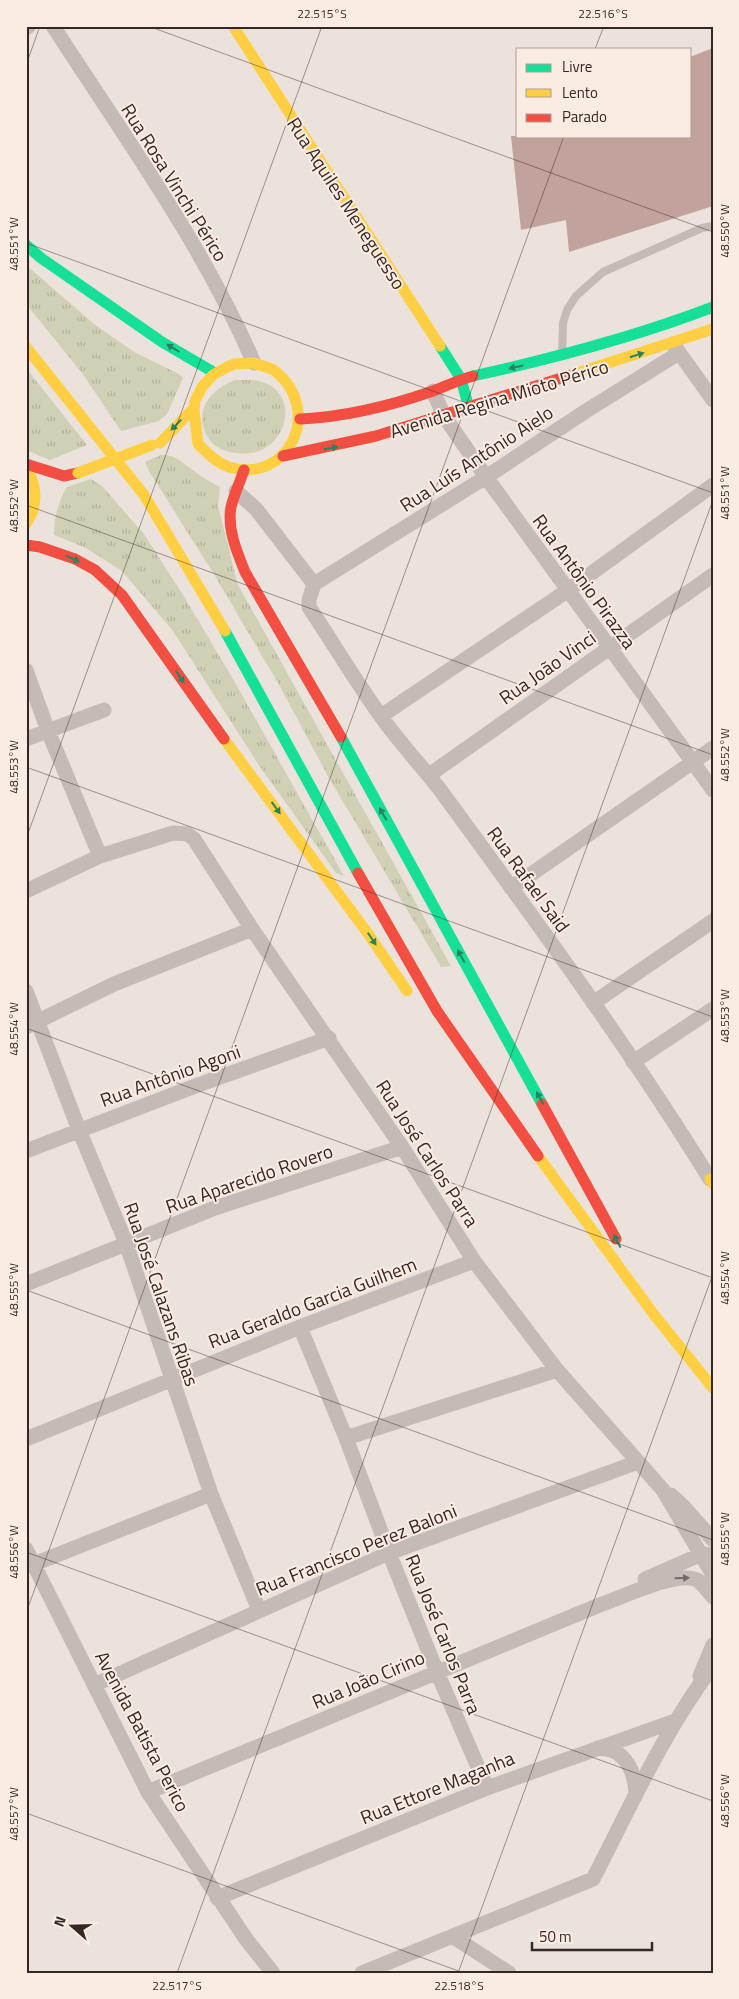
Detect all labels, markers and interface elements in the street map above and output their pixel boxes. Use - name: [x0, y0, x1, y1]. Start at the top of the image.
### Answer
- text: 22.515°S: [297, 4, 347, 23]
- text: 22.516°S: [578, 4, 628, 23]
- legend: [516, 48, 692, 138]
- text: Livre: [562, 55, 592, 78]
- text: Lento: [562, 81, 598, 104]
- street label: Rua Rosa Vinchi Périco: [115, 97, 235, 267]
- text: Parado: [562, 105, 607, 128]
- street label: Rua Aquiles Meneguesso: [280, 111, 414, 295]
- text: 48.550°W: [715, 204, 734, 258]
- text: 48.551°W: [4, 217, 23, 271]
- one-way arrow: [166, 344, 179, 353]
- street label: Avenida Regina Mioto Périco: [386, 351, 612, 445]
- one-way arrow: [630, 351, 645, 359]
- one-way arrow: [508, 363, 523, 371]
- street label: Rua Luís Antônio Aielo: [393, 397, 559, 519]
- one-way arrow: [171, 419, 183, 431]
- one-way arrow: [323, 444, 338, 452]
- text: 48.551°W: [715, 466, 734, 520]
- text: 48.552°W: [4, 479, 23, 533]
- street label: Rua Antônio Pirazza: [526, 508, 644, 655]
- one-way arrow: [66, 555, 80, 563]
- street label: Rua João Vinci: [493, 623, 601, 711]
- one-way arrow: [175, 671, 185, 684]
- text: 48.552°W: [715, 728, 734, 782]
- text: 48.553°W: [4, 740, 23, 794]
- one-way arrow: [271, 801, 281, 815]
- one-way arrow: [378, 807, 387, 820]
- street label: Rua Rafael Said: [481, 820, 577, 938]
- one-way arrow: [367, 932, 377, 946]
- one-way arrow: [457, 949, 465, 963]
- text: 48.553°W: [715, 989, 734, 1043]
- text: 48.554°W: [4, 1002, 23, 1056]
- street label: Rua Antônio Agoni: [96, 1036, 244, 1114]
- street label: Rua José Carlos Parra: [369, 1074, 487, 1233]
- one-way arrow: [535, 1091, 544, 1105]
- street label: Rua Aparecido Rovero: [161, 1136, 337, 1220]
- street label: Rua José Calazans Ribas: [117, 1198, 207, 1390]
- one-way arrow: [613, 1234, 621, 1248]
- street label: Rua Geraldo Garcia Guilhem: [204, 1249, 420, 1355]
- text: 48.554°W: [715, 1251, 734, 1305]
- text: 48.555°W: [4, 1263, 23, 1317]
- street label: Rua Francisco Perez Baloni: [251, 1495, 461, 1603]
- text: 48.555°W: [715, 1512, 734, 1566]
- text: 48.556°W: [4, 1525, 23, 1579]
- street label: Rua José Carlos Parra: [399, 1549, 490, 1719]
- one-way arrow: [674, 1574, 690, 1582]
- street label: Rua João Cirino: [307, 1642, 429, 1716]
- street label: Avenida Batista Perico: [88, 1645, 198, 1817]
- street label: Rua Ettore Maganha: [356, 1743, 519, 1831]
- text: 48.556°W: [715, 1774, 734, 1828]
- text: 48.557°W: [4, 1787, 23, 1841]
- north arrow: [48, 1902, 98, 1952]
- text: N: [48, 1913, 71, 1930]
- scale bar: [532, 1919, 652, 1951]
- text: 50 m: [539, 1925, 572, 1948]
- text: 22.517°S: [152, 1976, 202, 1995]
- text: 22.518°S: [434, 1976, 484, 1995]

